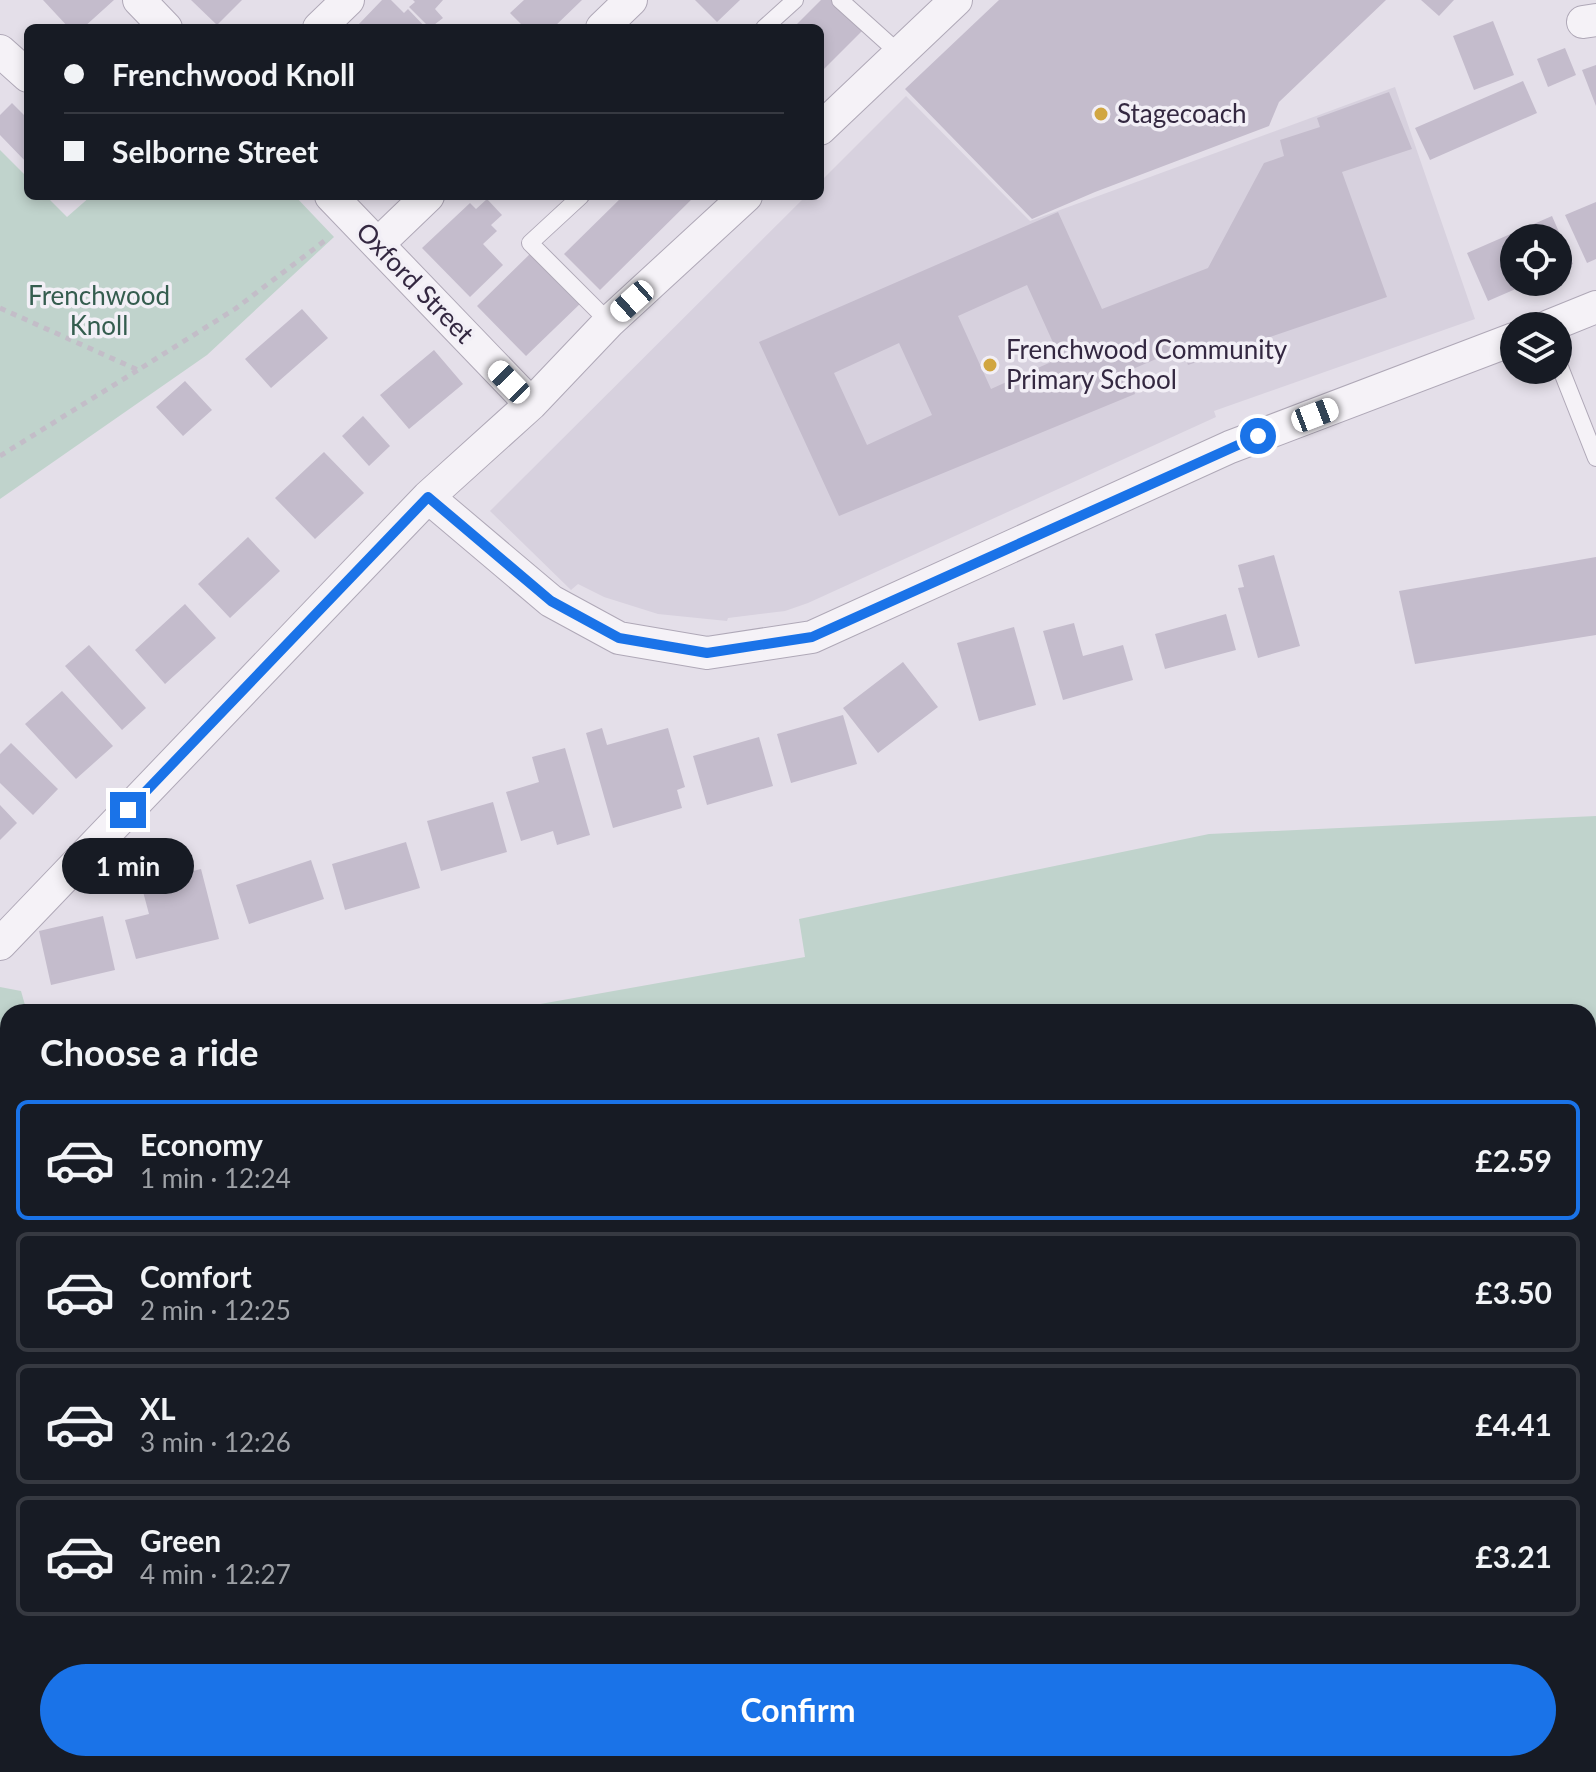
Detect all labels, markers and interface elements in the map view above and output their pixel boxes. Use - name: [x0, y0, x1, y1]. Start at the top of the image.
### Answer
- text: Frenchwood Knoll: [112, 56, 355, 92]
- place label: Stagecoach: [1117, 97, 1247, 129]
- marker: Stagecoach: [1092, 105, 1110, 123]
- text: Selborne Street: [112, 133, 318, 169]
- street label: Oxford Street: [350, 215, 482, 350]
- map controls: [1500, 224, 1572, 384]
- button: locate: [1500, 224, 1572, 296]
- car: [606, 276, 658, 326]
- park label: Frenchwood Knoll: [28, 279, 170, 341]
- button: layers: [1500, 312, 1572, 384]
- place label: Frenchwood Community Primary School: [1006, 333, 1288, 395]
- car: [484, 356, 534, 408]
- marker: Frenchwood Community Primary School: [981, 356, 999, 374]
- car: [1288, 395, 1342, 435]
- route start: [1240, 418, 1276, 454]
- route end: [110, 792, 146, 828]
- callout: 1 min: [62, 838, 194, 894]
- text: 1 min: [96, 850, 160, 882]
- text: Choose a ride: [40, 1030, 259, 1074]
- icon: car: [44, 1124, 116, 1196]
- text: Economy: [140, 1126, 263, 1162]
- text: £2.59: [1475, 1142, 1552, 1178]
- text: 1 min · 12:24: [140, 1162, 291, 1194]
- icon: car: [44, 1256, 116, 1328]
- text: Comfort: [140, 1258, 252, 1294]
- text: £3.50: [1475, 1274, 1552, 1310]
- text: 2 min · 12:25: [140, 1294, 291, 1326]
- icon: car: [44, 1388, 116, 1460]
- text: XL: [140, 1390, 176, 1426]
- text: £4.41: [1475, 1406, 1552, 1442]
- text: 3 min · 12:26: [140, 1426, 291, 1458]
- icon: car: [44, 1520, 116, 1592]
- text: Green: [140, 1522, 221, 1558]
- text: £3.21: [1475, 1538, 1552, 1574]
- text: 4 min · 12:27: [140, 1558, 291, 1590]
- button: Confirm: [40, 1664, 1556, 1756]

